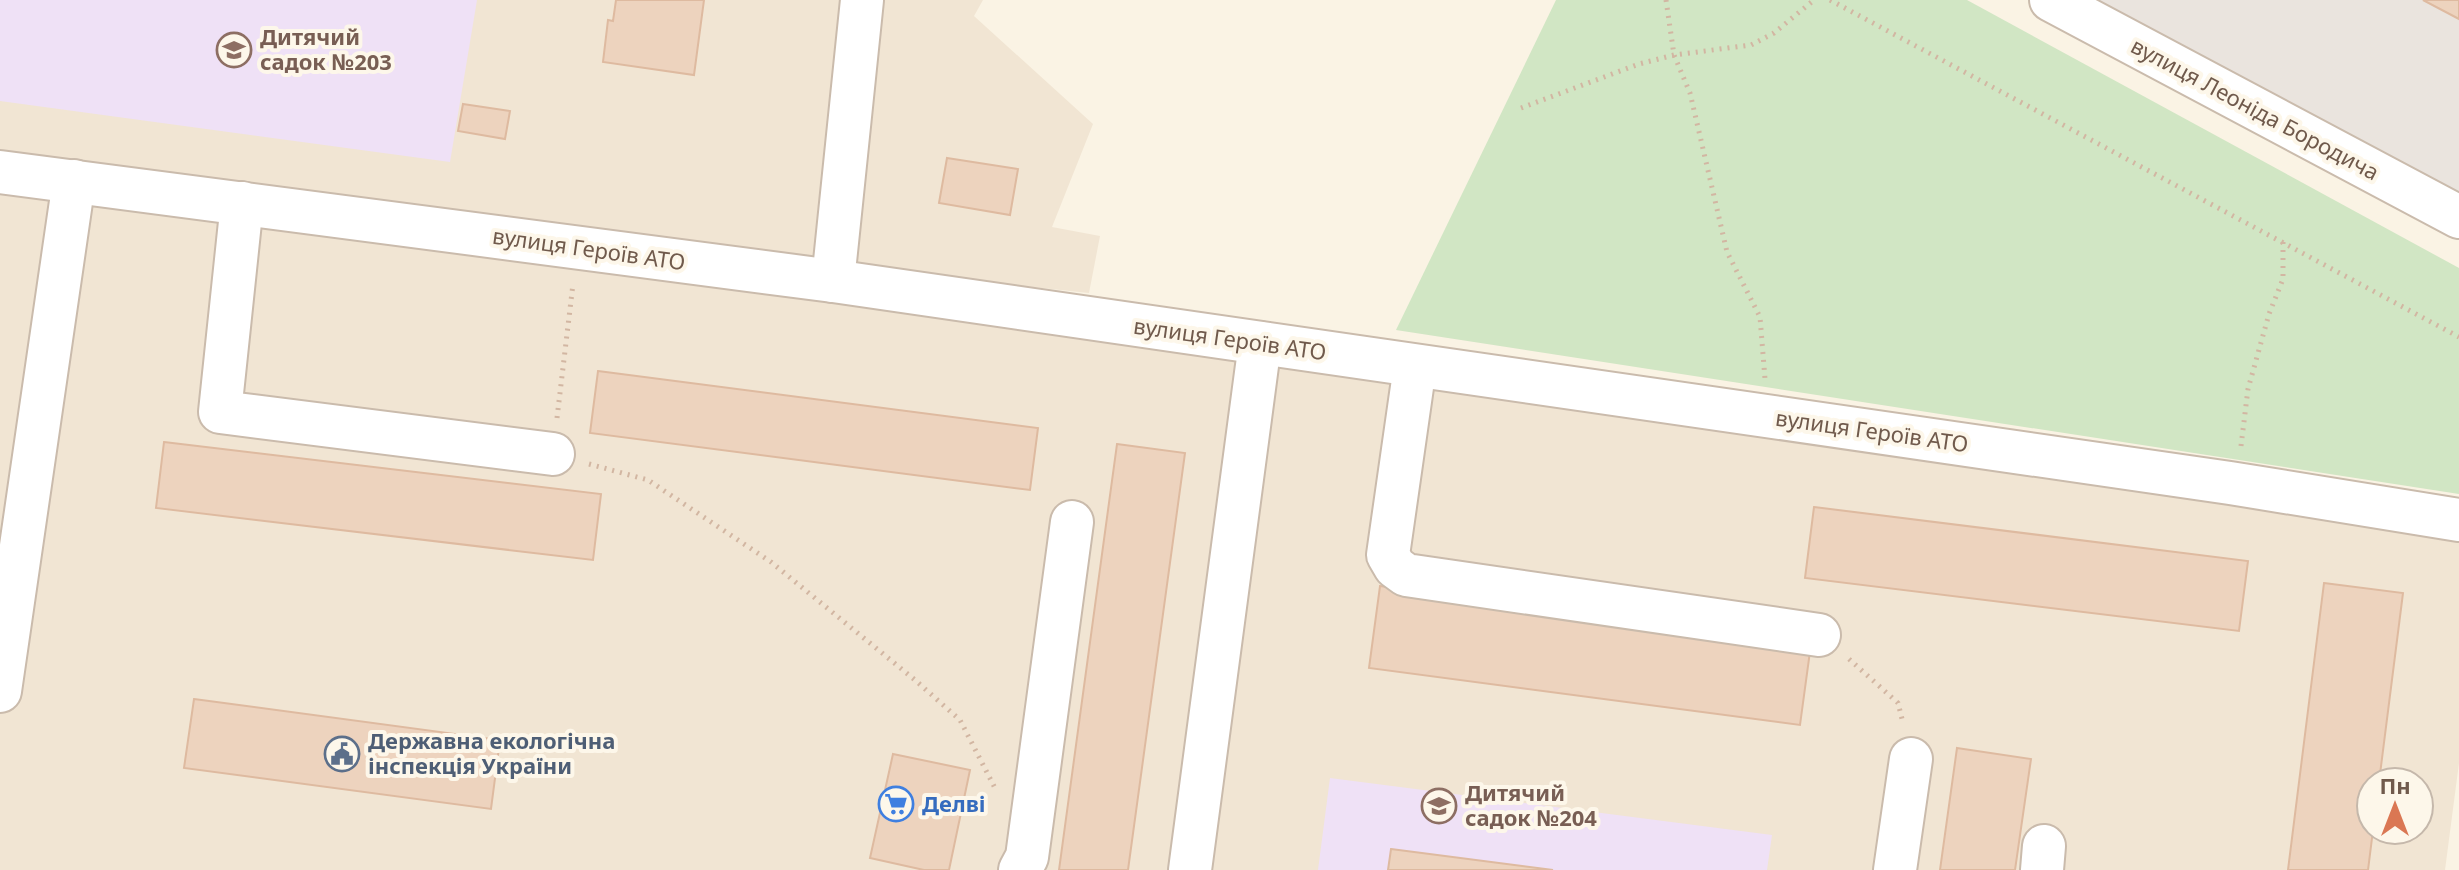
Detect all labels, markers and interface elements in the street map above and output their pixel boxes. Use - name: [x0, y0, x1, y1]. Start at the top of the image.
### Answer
- place label: Дитячий садок №203: [260, 21, 392, 76]
- street label: вулиця Леоніда Бородича: [2126, 30, 2385, 186]
- school or university icon: Дитячий садок №203: [215, 31, 253, 69]
- street label: вулиця Героїв АТО: [491, 220, 688, 276]
- street label: вулиця Героїв АТО: [1132, 310, 1329, 366]
- street label: вулиця Героїв АТО: [1774, 402, 1971, 458]
- place label: Державна екологічна інспекція України: [368, 725, 615, 780]
- public building icon: Державна екологічна інспекція України: [323, 735, 361, 773]
- north arrow: [2355, 766, 2435, 846]
- text: Пн: [2379, 770, 2411, 800]
- place label: Дитячий садок №204: [1465, 777, 1597, 832]
- supermarket icon: Делві: [877, 785, 915, 823]
- school or university icon: Дитячий садок №204: [1420, 787, 1458, 825]
- place label: Делві: [922, 788, 986, 818]

